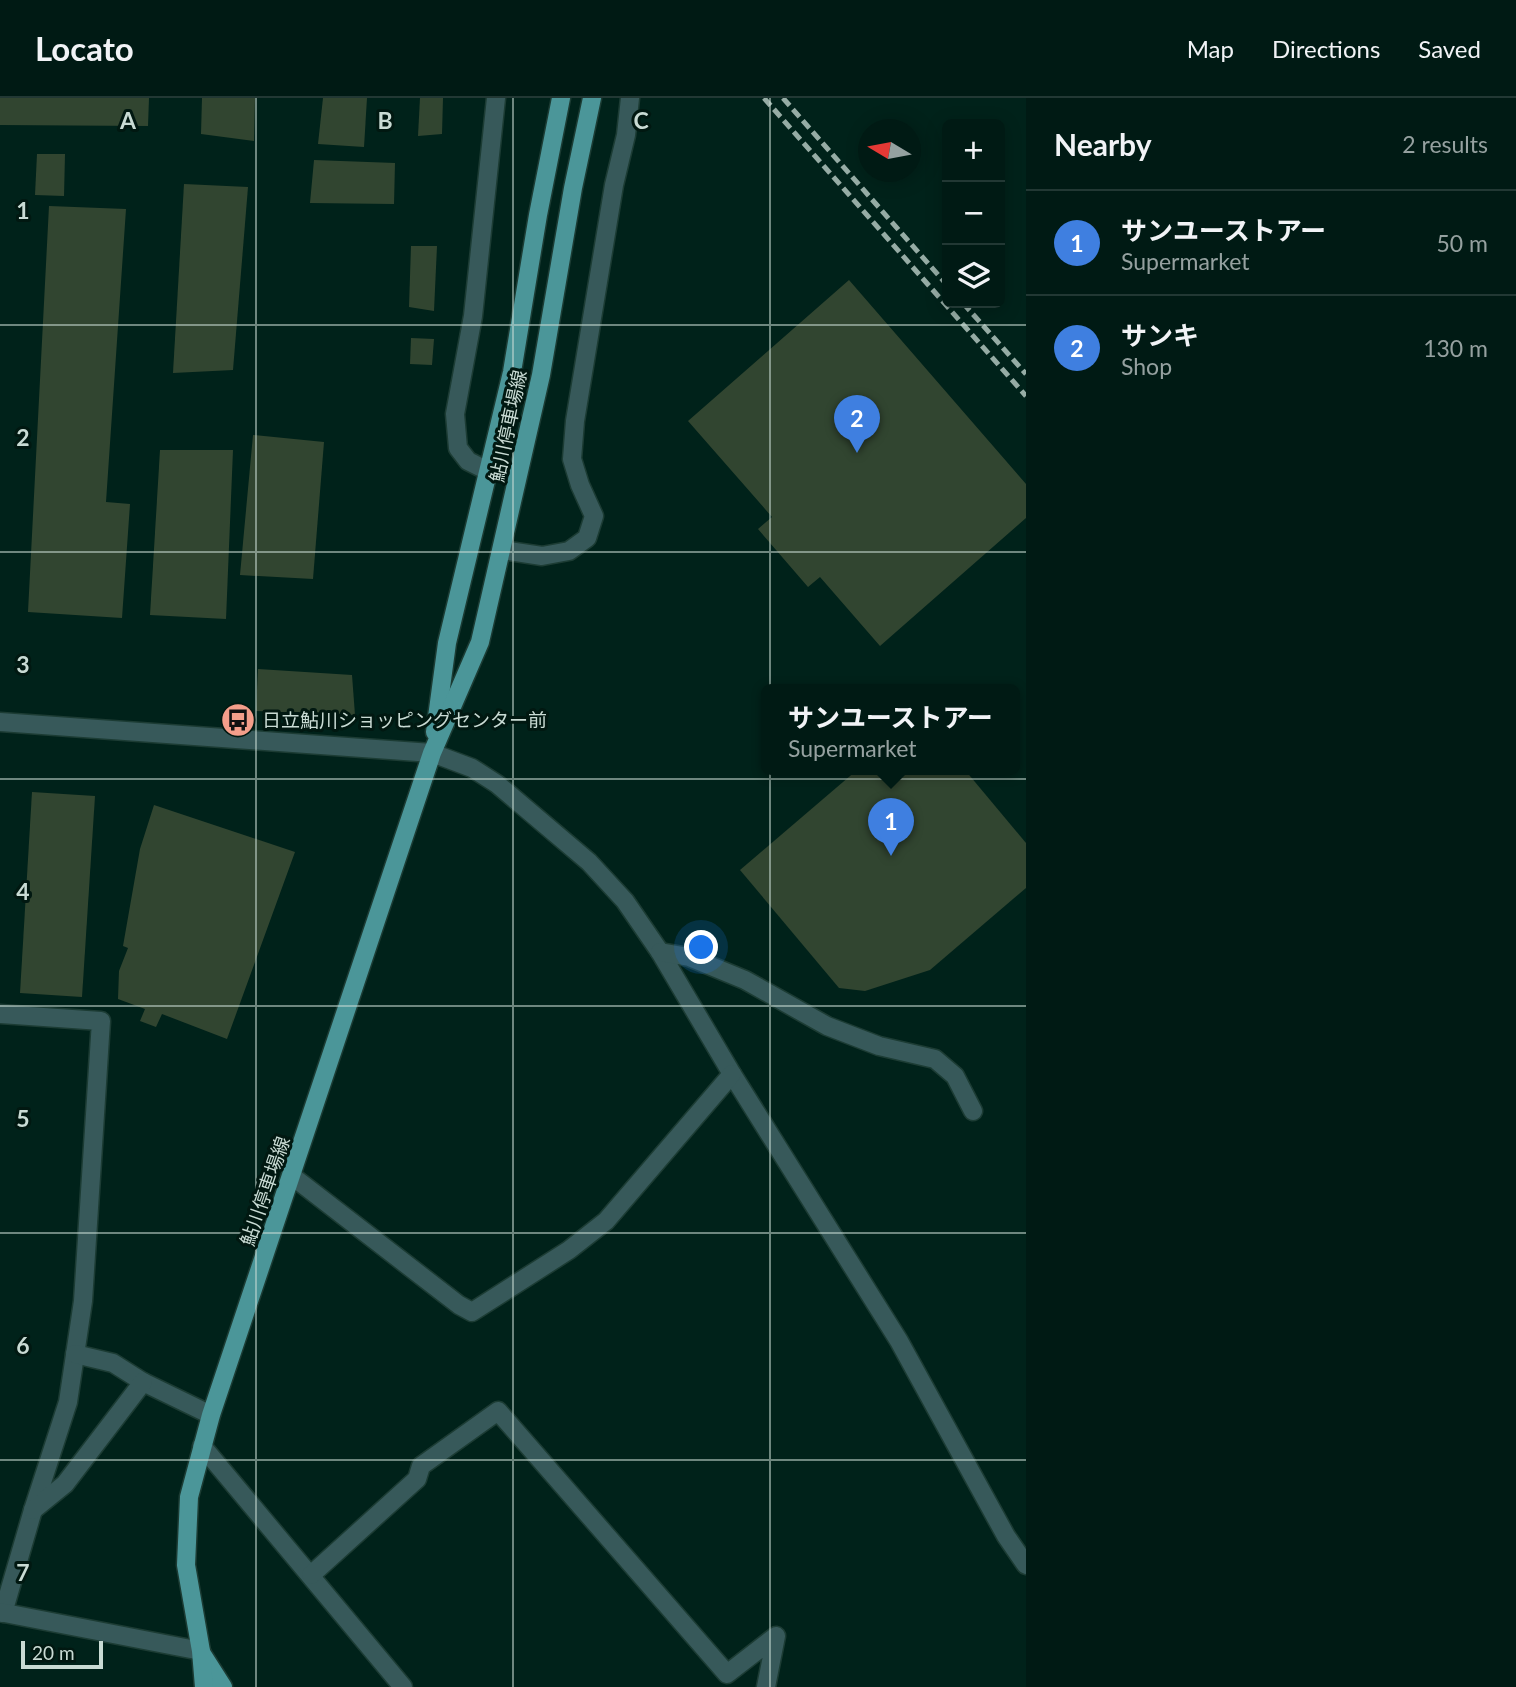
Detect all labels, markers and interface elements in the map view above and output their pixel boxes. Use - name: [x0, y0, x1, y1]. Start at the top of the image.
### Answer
- text: Locato: [35, 28, 134, 68]
- text: Map: [1187, 34, 1234, 63]
- text: Directions: [1272, 34, 1380, 63]
- text: Saved: [1418, 34, 1481, 63]
- text: A: [119, 106, 137, 134]
- text: B: [377, 106, 393, 134]
- text: C: [633, 106, 649, 134]
- north arrow: [858, 119, 921, 182]
- map controls: [942, 119, 1005, 308]
- button: +: [942, 119, 1005, 182]
- text: Nearby: [1054, 126, 1152, 162]
- text: 2 results: [1402, 130, 1488, 158]
- button: −: [942, 182, 1005, 245]
- text: 1: [16, 196, 30, 224]
- text: サンユーストアー: [1121, 214, 1326, 246]
- text: 1: [1070, 229, 1084, 257]
- text: 50 m: [1437, 229, 1488, 257]
- button: layers: [942, 245, 1005, 308]
- text: Supermarket: [1121, 247, 1250, 275]
- text: サンキ: [1121, 319, 1199, 351]
- text: 2: [1070, 334, 1084, 362]
- text: 130 m: [1423, 334, 1488, 362]
- text: Shop: [1121, 352, 1172, 380]
- street label: 鮎川停車場線: [484, 368, 531, 484]
- pin: 2: [834, 395, 880, 453]
- text: 2: [16, 423, 30, 451]
- text: 3: [16, 650, 30, 678]
- popup: [761, 684, 1020, 775]
- bus stop icon: 日立鮎川ショッピングセンター前: [219, 701, 257, 739]
- text: サンユーストアー: [788, 701, 993, 733]
- place label: 日立鮎川ショッピングセンター前: [262, 708, 547, 731]
- text: Supermarket: [788, 734, 916, 762]
- pin: 1: [868, 798, 914, 856]
- text: 4: [16, 877, 30, 905]
- your location: [684, 930, 718, 964]
- text: 5: [16, 1104, 30, 1132]
- street label: 鮎川停車場線: [235, 1133, 294, 1248]
- text: 6: [16, 1331, 30, 1359]
- text: 7: [16, 1558, 30, 1586]
- scale bar: [21, 1638, 103, 1670]
- text: 20 m: [32, 1641, 75, 1664]

